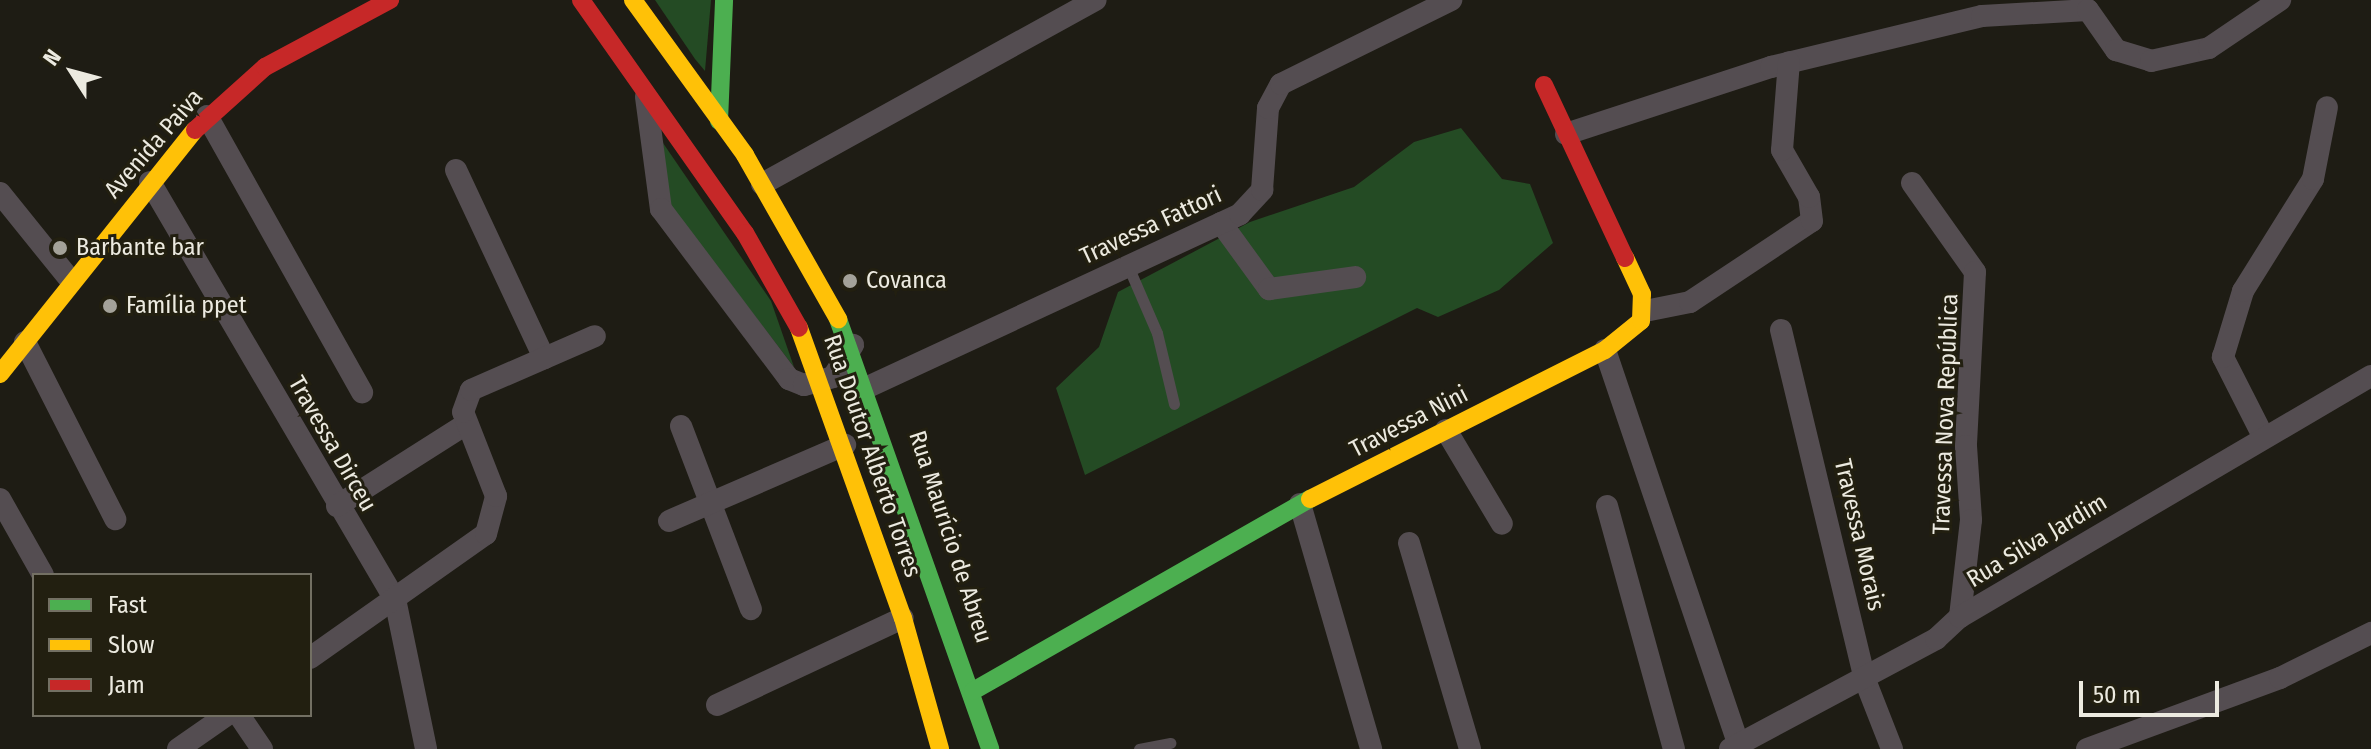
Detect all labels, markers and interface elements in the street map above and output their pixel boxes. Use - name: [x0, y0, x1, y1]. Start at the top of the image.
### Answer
- north arrow: [32, 32, 112, 112]
- text: N: [37, 44, 67, 71]
- street label: Avenida Paiva: [99, 84, 209, 204]
- street label: Travessa Fattori: [1076, 181, 1226, 271]
- place label: Barbante bar: [76, 234, 204, 262]
- marker: Barbante bar: [51, 239, 69, 257]
- place label: Covanca: [866, 267, 947, 295]
- marker: Covanca: [841, 272, 859, 290]
- place label: Família ppet: [126, 292, 247, 320]
- street label: Travessa Nova República: [1927, 293, 1965, 535]
- marker: Família ppet: [101, 297, 119, 315]
- street label: Rua Doutor Alberto Torres: [817, 331, 927, 581]
- street label: Travessa Dirceu: [282, 371, 382, 517]
- street label: Travessa Nini: [1345, 380, 1473, 464]
- street label: Rua Maurício de Abreu: [902, 427, 998, 647]
- street label: Travessa Morais: [1828, 456, 1890, 614]
- street label: Rua Silva Jardim: [1962, 488, 2112, 594]
- legend: [32, 573, 312, 717]
- text: Fast: [108, 591, 147, 619]
- text: Slow: [108, 631, 154, 659]
- scale bar: [2083, 665, 2223, 715]
- text: Jam: [108, 671, 145, 699]
- text: 50 m: [2093, 681, 2141, 709]

